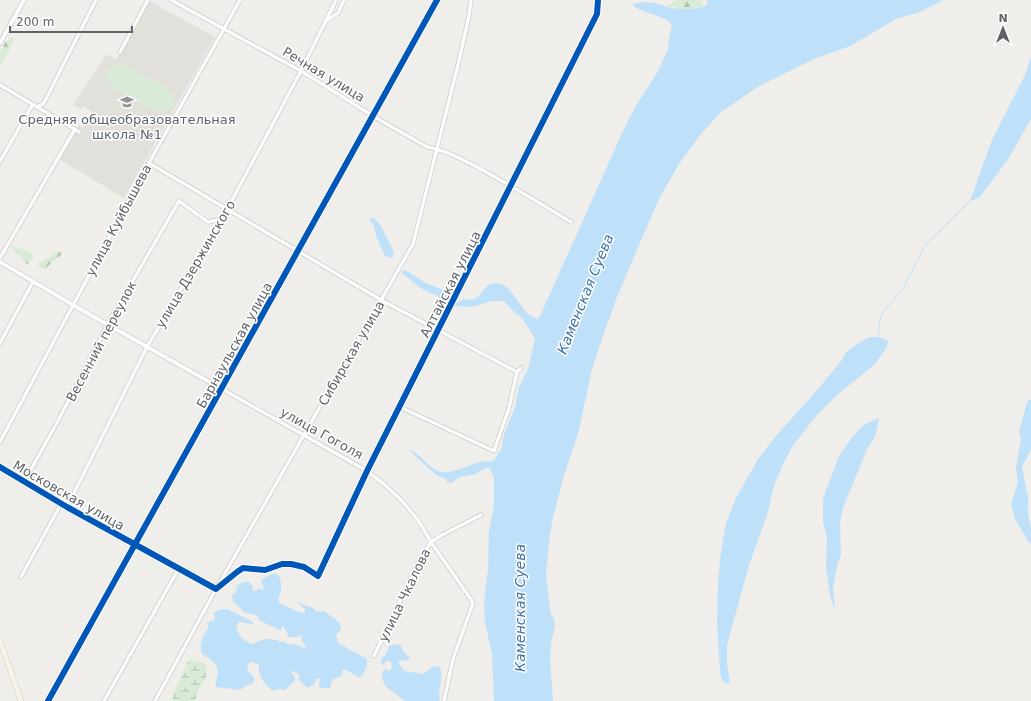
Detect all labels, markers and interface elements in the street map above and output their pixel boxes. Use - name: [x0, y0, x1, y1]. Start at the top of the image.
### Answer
- scale bar: [10, 8, 132, 34]
- north arrow: [983, 8, 1023, 48]
- text: N: [998, 12, 1008, 25]
- text: 200 m: [16, 15, 54, 29]
- street label: Речная улица: [280, 44, 368, 105]
- school or university icon: Средняя общеобразовательная школа №1: [119, 94, 135, 110]
- place label: Средняя общеобразовательная школа №1: [18, 112, 236, 142]
- street label: улица Куйбышева: [83, 162, 154, 279]
- street label: улица Дзержинского: [153, 198, 238, 331]
- street label: Алтайская улица: [417, 229, 484, 340]
- water label: Каменская Суева: [554, 232, 616, 356]
- street label: Весенний переулок: [63, 278, 140, 404]
- street label: Барнаульская улица: [194, 280, 275, 411]
- street label: Сибирская улица: [315, 298, 388, 408]
- street label: улица Гоголя: [278, 405, 366, 462]
- street label: Московская улица: [10, 457, 127, 533]
- water label: Каменская Суева: [512, 544, 528, 672]
- street label: улица Чкалова: [375, 546, 434, 644]

